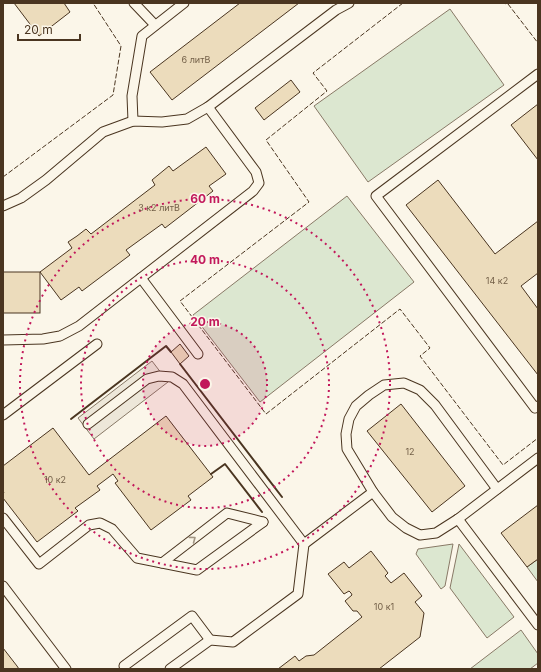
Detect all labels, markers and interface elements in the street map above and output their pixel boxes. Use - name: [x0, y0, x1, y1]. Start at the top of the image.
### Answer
- scale bar: [18, 16, 80, 42]
- text: 20 m: [24, 22, 53, 37]
- house number: 6 литВ: [182, 54, 211, 65]
- text: 60 m: [190, 191, 220, 206]
- house number: 3 к2 литВ: [138, 202, 180, 213]
- text: 40 m: [190, 252, 220, 267]
- house number: 14 к2: [486, 275, 508, 286]
- text: 20 m: [190, 314, 220, 329]
- centre of rings: [198, 377, 212, 391]
- house number: 12: [405, 446, 415, 457]
- house number: 10 к2: [44, 474, 66, 485]
- one-way arrow: [188, 537, 195, 544]
- house number: 10 к1: [374, 601, 394, 612]

